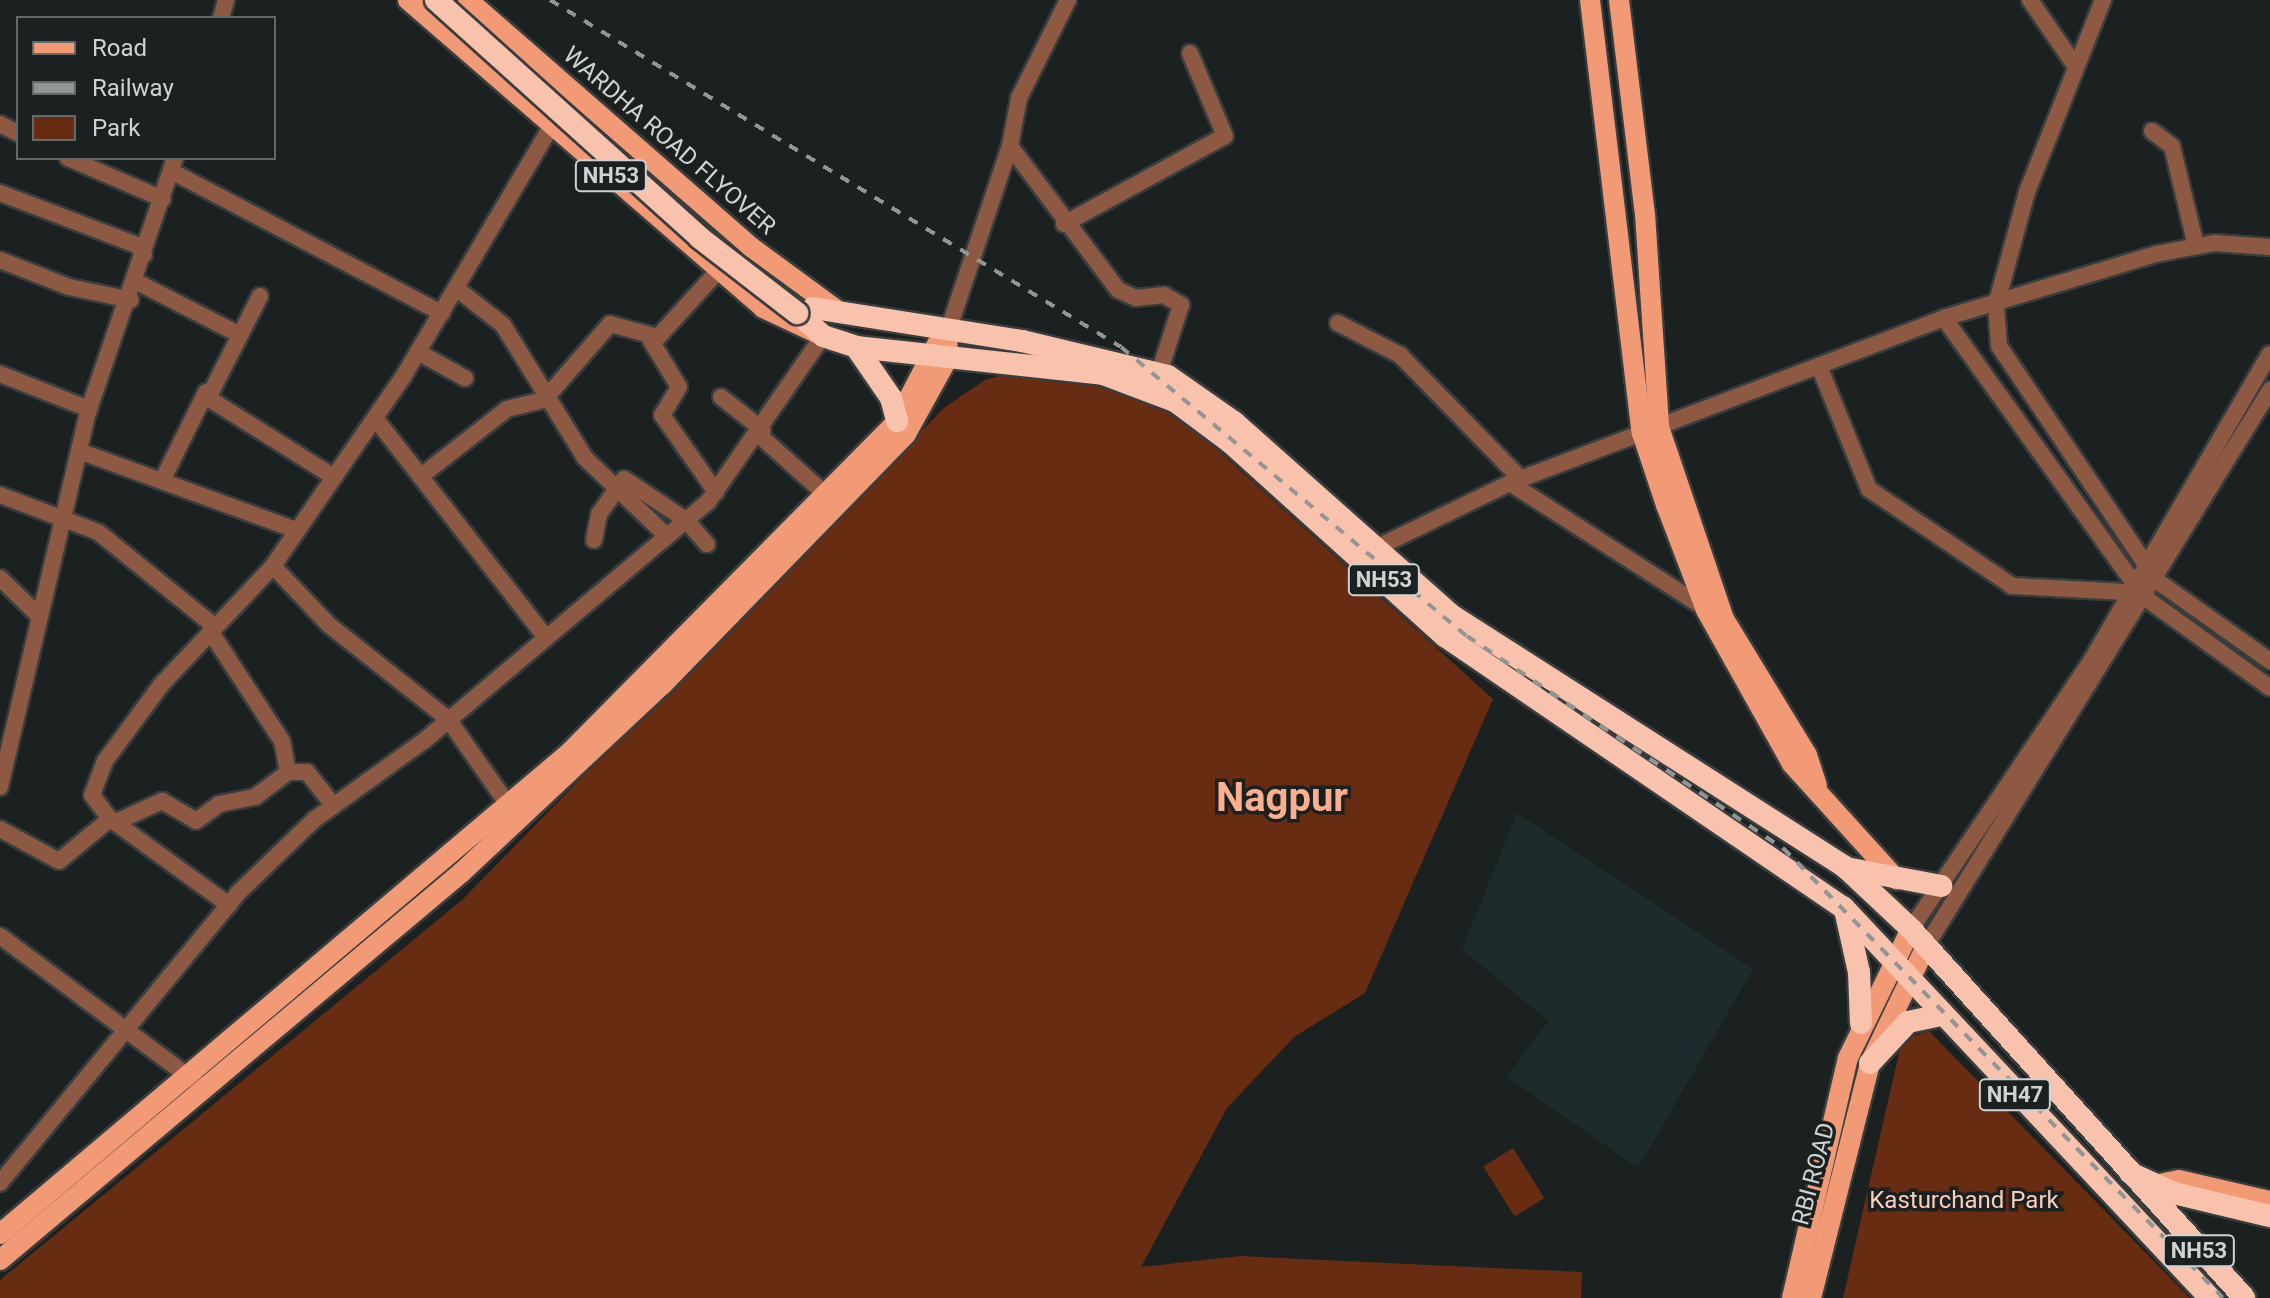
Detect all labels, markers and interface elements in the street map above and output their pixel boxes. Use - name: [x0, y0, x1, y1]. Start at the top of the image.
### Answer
- legend: [16, 16, 276, 160]
- text: Road: [92, 34, 147, 62]
- street label: WARDHA ROAD FLYOVER: [557, 41, 781, 241]
- text: Railway: [92, 74, 174, 102]
- text: Park: [92, 114, 140, 142]
- road number: NH53: [573, 158, 649, 194]
- road number: NH53: [1346, 562, 1422, 598]
- district label: Nagpur: [1216, 774, 1348, 822]
- road number: NH47: [1977, 1077, 2053, 1113]
- street label: RBI ROAD: [1787, 1120, 1841, 1228]
- park label: Kasturchand Park: [1869, 1187, 2059, 1215]
- road number: NH53: [2161, 1233, 2237, 1269]

